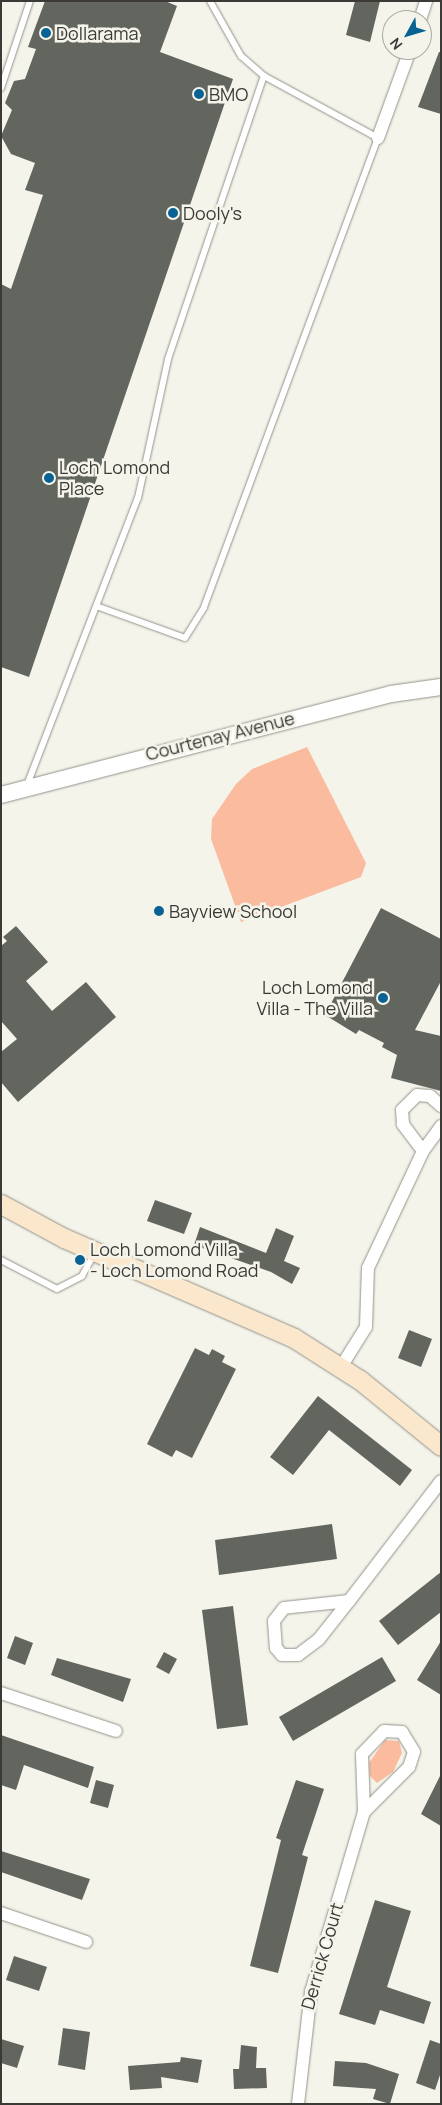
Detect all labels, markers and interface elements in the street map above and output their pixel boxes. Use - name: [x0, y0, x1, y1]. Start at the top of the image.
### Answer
- north arrow: [382, 10, 432, 60]
- place label: Dollarama: [56, 22, 139, 44]
- marker: Dollarama: [40, 27, 52, 39]
- text: N: [385, 34, 406, 54]
- place label: BMO: [209, 83, 248, 105]
- marker: BMO: [193, 88, 205, 100]
- place label: Dooly's: [183, 202, 242, 224]
- marker: Dooly's: [167, 207, 179, 219]
- place label: Loch Lomond Place: [59, 457, 170, 499]
- marker: Loch Lomond Place: [43, 472, 55, 484]
- street label: Courtenay Avenue: [143, 707, 297, 765]
- place label: Bayview School: [169, 900, 297, 922]
- marker: Bayview School: [153, 905, 165, 917]
- place label: Loch Lomond Villa - The Villa: [256, 977, 373, 1020]
- marker: Loch Lomond Villa - The Villa: [377, 992, 389, 1004]
- place label: Loch Lomond Villa - Loch Lomond Road: [90, 1239, 258, 1282]
- marker: Loch Lomond Villa - Loch Lomond Road: [74, 1254, 86, 1266]
- street label: Derrick Court: [296, 1900, 348, 2012]

